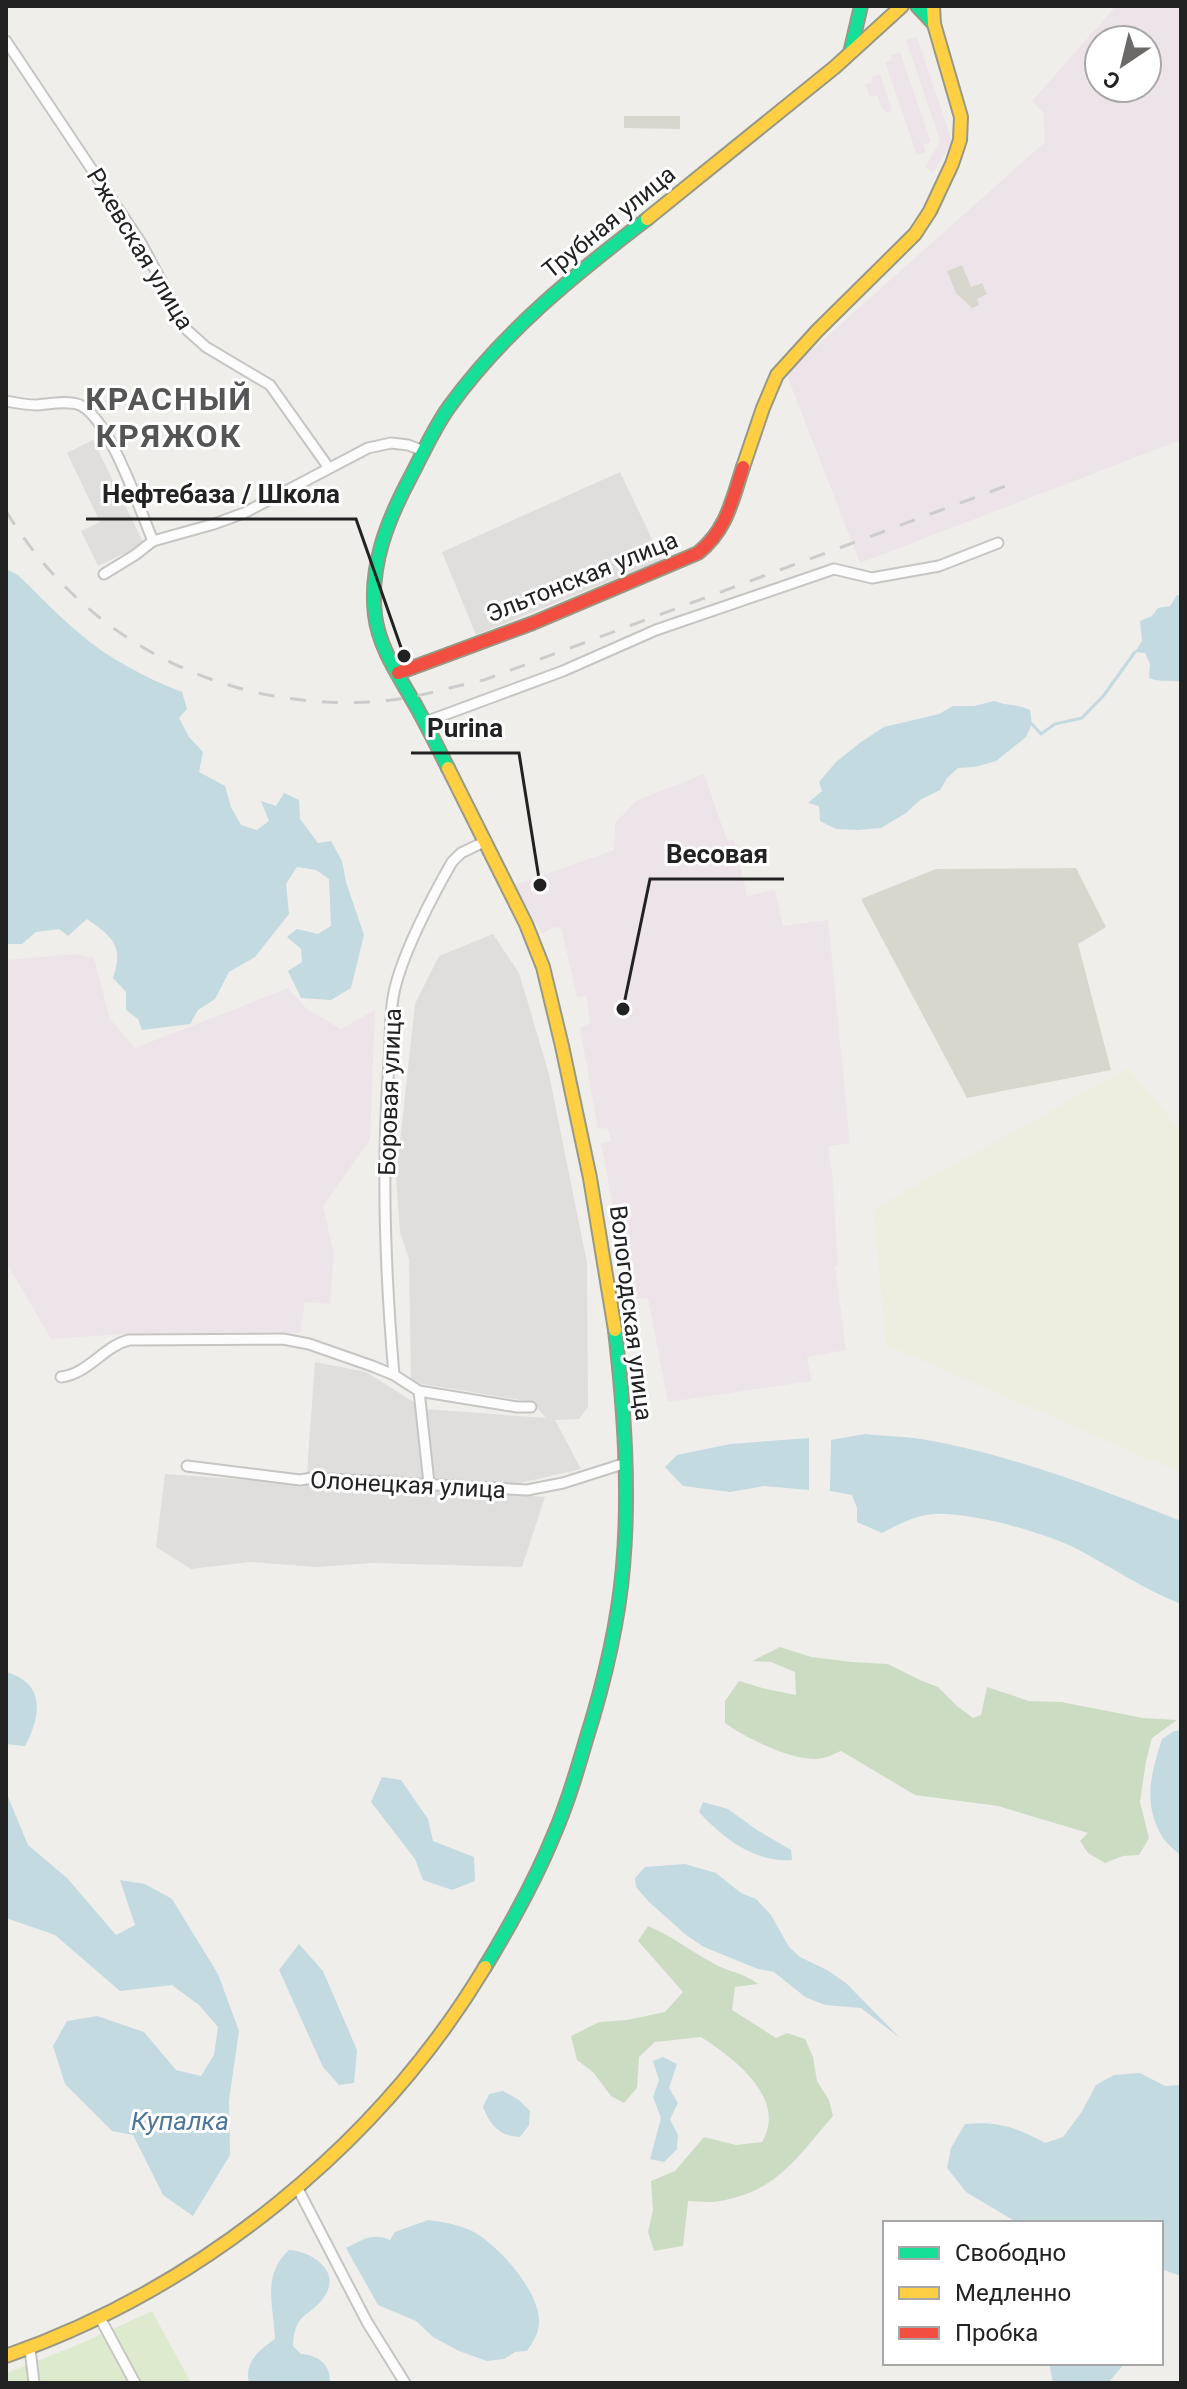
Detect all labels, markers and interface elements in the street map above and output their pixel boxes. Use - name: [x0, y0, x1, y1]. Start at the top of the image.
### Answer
- north arrow: [1083, 24, 1163, 104]
- text: С: [1099, 66, 1125, 94]
- street label: Трубная улица: [537, 160, 681, 284]
- street label: Ржевская улица: [81, 163, 199, 335]
- district label: КРАСНЫЙ КРЯЖОК: [85, 380, 253, 455]
- callout: Нефтебаза / Школа: [86, 469, 356, 519]
- text: Нефтебаза / Школа: [102, 479, 340, 509]
- street label: Эльтонская улица: [482, 526, 682, 628]
- callout: Purina: [411, 703, 519, 753]
- text: Purina: [427, 713, 503, 743]
- callout: Весовая: [650, 829, 784, 879]
- text: Весовая: [666, 839, 768, 869]
- street label: Боровая улица: [373, 1008, 407, 1176]
- street label: Вологодская улица: [604, 1204, 658, 1422]
- street label: Олонецкая улица: [309, 1466, 507, 1504]
- water label: Купалка: [131, 2106, 229, 2136]
- legend: [883, 2221, 1163, 2365]
- text: Свободно: [955, 2239, 1066, 2267]
- text: Медленно: [955, 2279, 1071, 2307]
- text: Пробка: [955, 2319, 1038, 2347]

